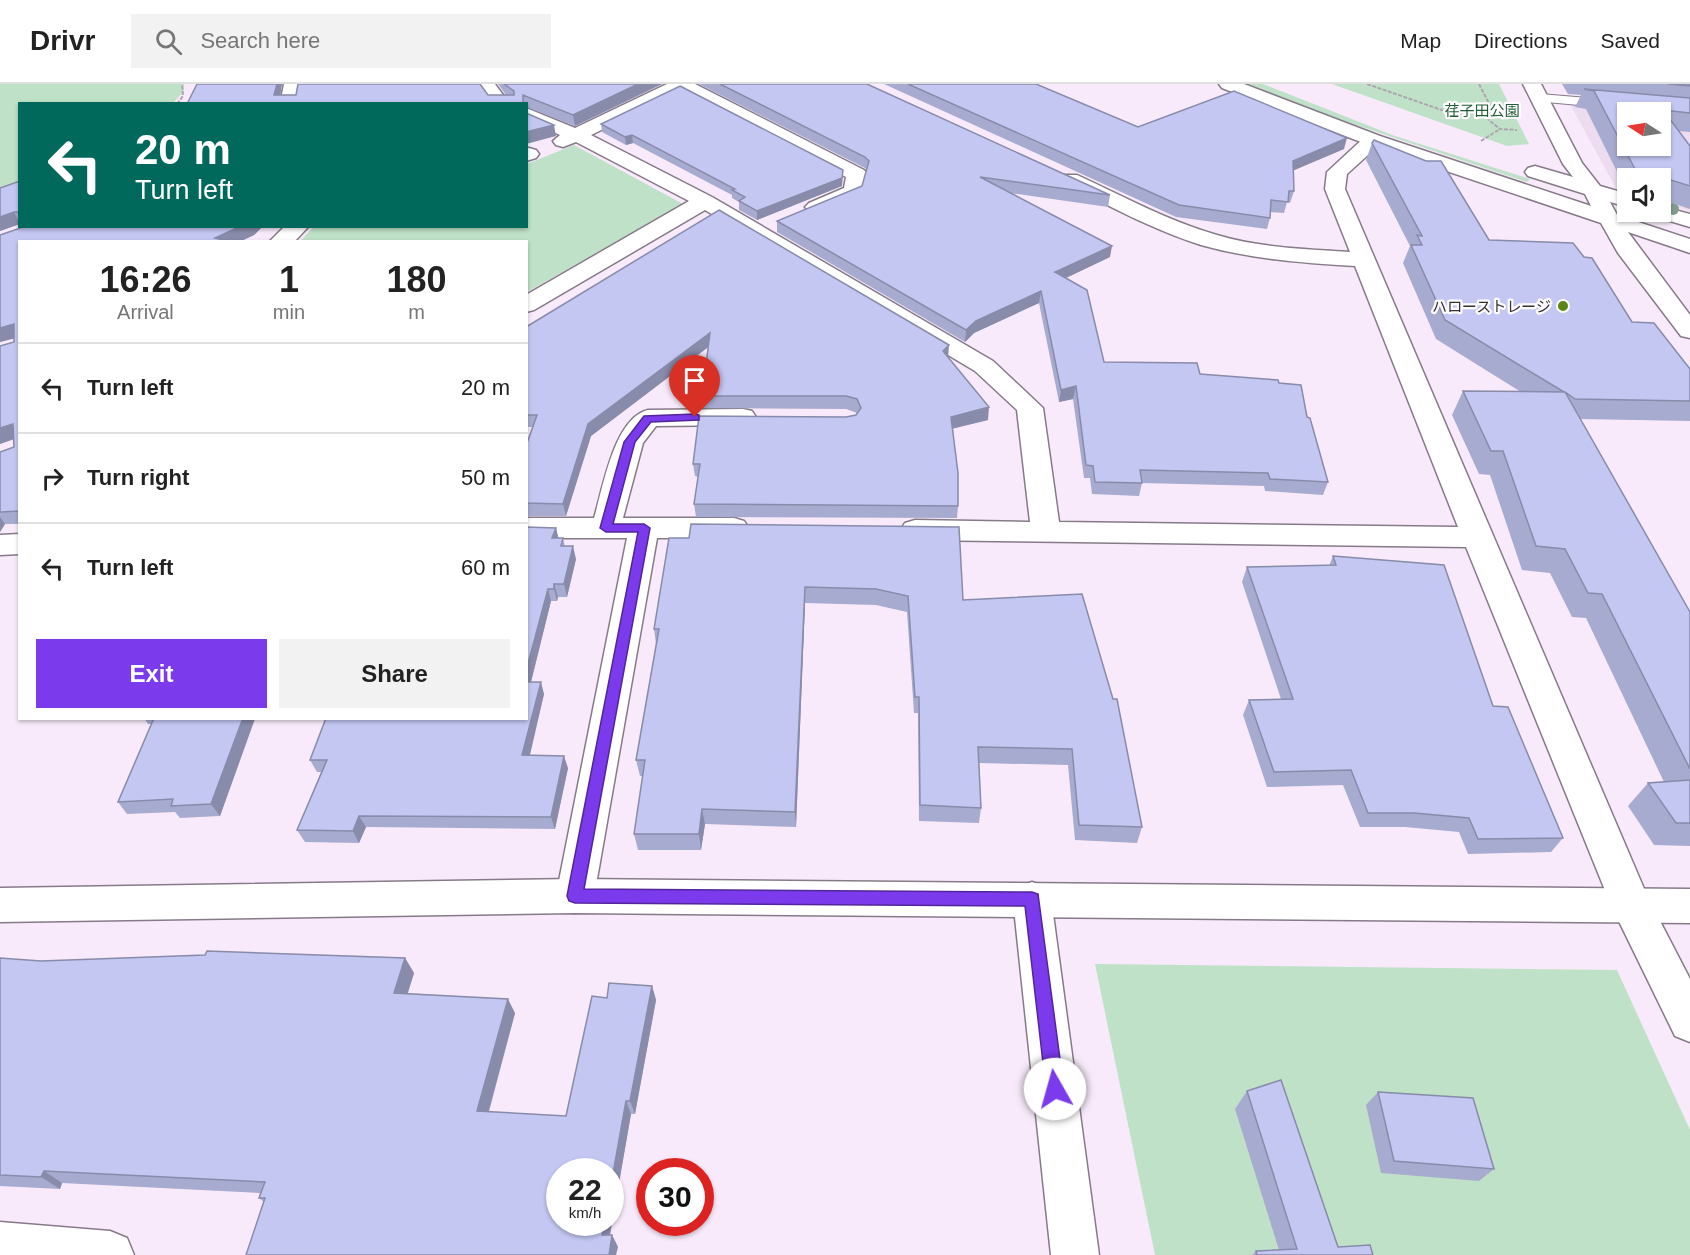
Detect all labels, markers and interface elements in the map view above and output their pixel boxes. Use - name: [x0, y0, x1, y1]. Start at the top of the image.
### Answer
- search box: [131, 14, 551, 68]
- text: Drivr: [30, 25, 95, 56]
- icon: search: [152, 25, 185, 58]
- text: Search here: [200, 28, 320, 53]
- text: Map: [1400, 29, 1441, 52]
- text: Directions: [1474, 29, 1567, 52]
- text: Saved: [1600, 29, 1660, 52]
- park label: 荏子田公園: [1444, 102, 1520, 119]
- north arrow: [1617, 102, 1671, 156]
- map controls: [1617, 102, 1671, 222]
- icon: left: [36, 126, 114, 204]
- text: 20 m: [135, 126, 231, 173]
- button: sound: [1617, 168, 1671, 222]
- text: Turn left: [135, 175, 233, 205]
- text: 16:26: [99, 259, 191, 300]
- text: 1: [279, 259, 299, 300]
- text: 180: [386, 259, 447, 300]
- place label: ハローストレージ: [1432, 298, 1551, 315]
- marker: ハローストレージ: [1556, 299, 1570, 313]
- text: Arrival: [117, 301, 174, 323]
- text: min: [273, 301, 305, 323]
- text: m: [408, 301, 425, 323]
- pin: [669, 355, 720, 417]
- icon: arrive: [678, 364, 711, 397]
- icon: left: [36, 372, 69, 405]
- text: Turn left: [87, 375, 173, 400]
- text: 20 m: [461, 375, 510, 400]
- icon: right: [36, 462, 69, 495]
- text: Turn right: [87, 465, 189, 490]
- text: 50 m: [461, 465, 510, 490]
- icon: left: [36, 552, 69, 585]
- text: Turn left: [87, 555, 173, 580]
- text: 60 m: [461, 555, 510, 580]
- button: Exit: [36, 639, 267, 708]
- button: Share: [279, 639, 510, 708]
- position arrow: [1023, 1057, 1087, 1121]
- speed limit sign: 30: [636, 1158, 714, 1236]
- text: 22: [568, 1173, 602, 1206]
- text: km/h: [569, 1204, 601, 1221]

